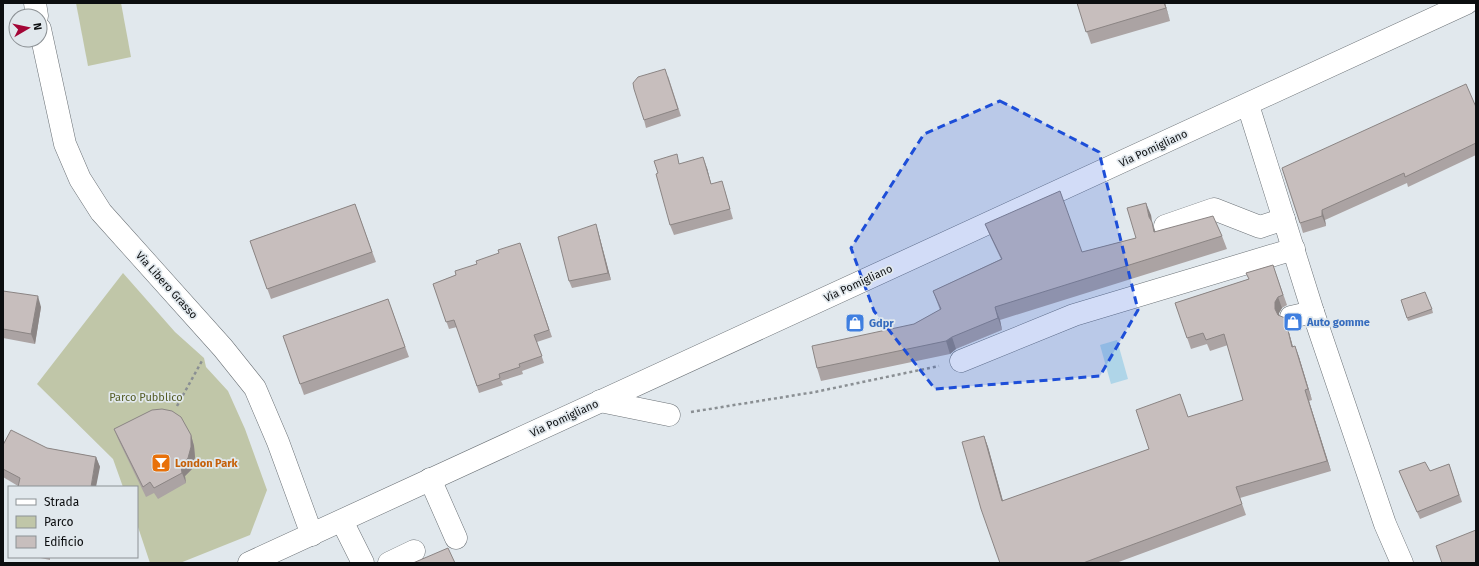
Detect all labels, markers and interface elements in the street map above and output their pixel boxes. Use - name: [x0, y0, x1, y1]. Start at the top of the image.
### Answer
- north arrow: [8, 8, 48, 48]
- text: N: [30, 22, 44, 31]
- street label: Via Pomigliano: [1117, 127, 1190, 170]
- street label: Via Libero Grasso: [133, 249, 200, 322]
- street label: Via Pomigliano: [822, 262, 895, 305]
- shop icon: Auto gomme: [1282, 311, 1304, 333]
- shop icon: Gdpr: [844, 312, 866, 334]
- place label: Auto gomme: [1306, 316, 1370, 329]
- place label: Gdpr: [869, 317, 894, 330]
- park label: Parco Pubblico: [109, 391, 183, 404]
- street label: Via Pomigliano: [528, 397, 601, 440]
- bar icon: London Park: [150, 452, 172, 474]
- place label: London Park: [175, 457, 239, 470]
- legend: [8, 486, 138, 558]
- text: Strada: [44, 495, 79, 509]
- text: Parco: [44, 515, 74, 529]
- text: Edificio: [44, 535, 84, 549]

